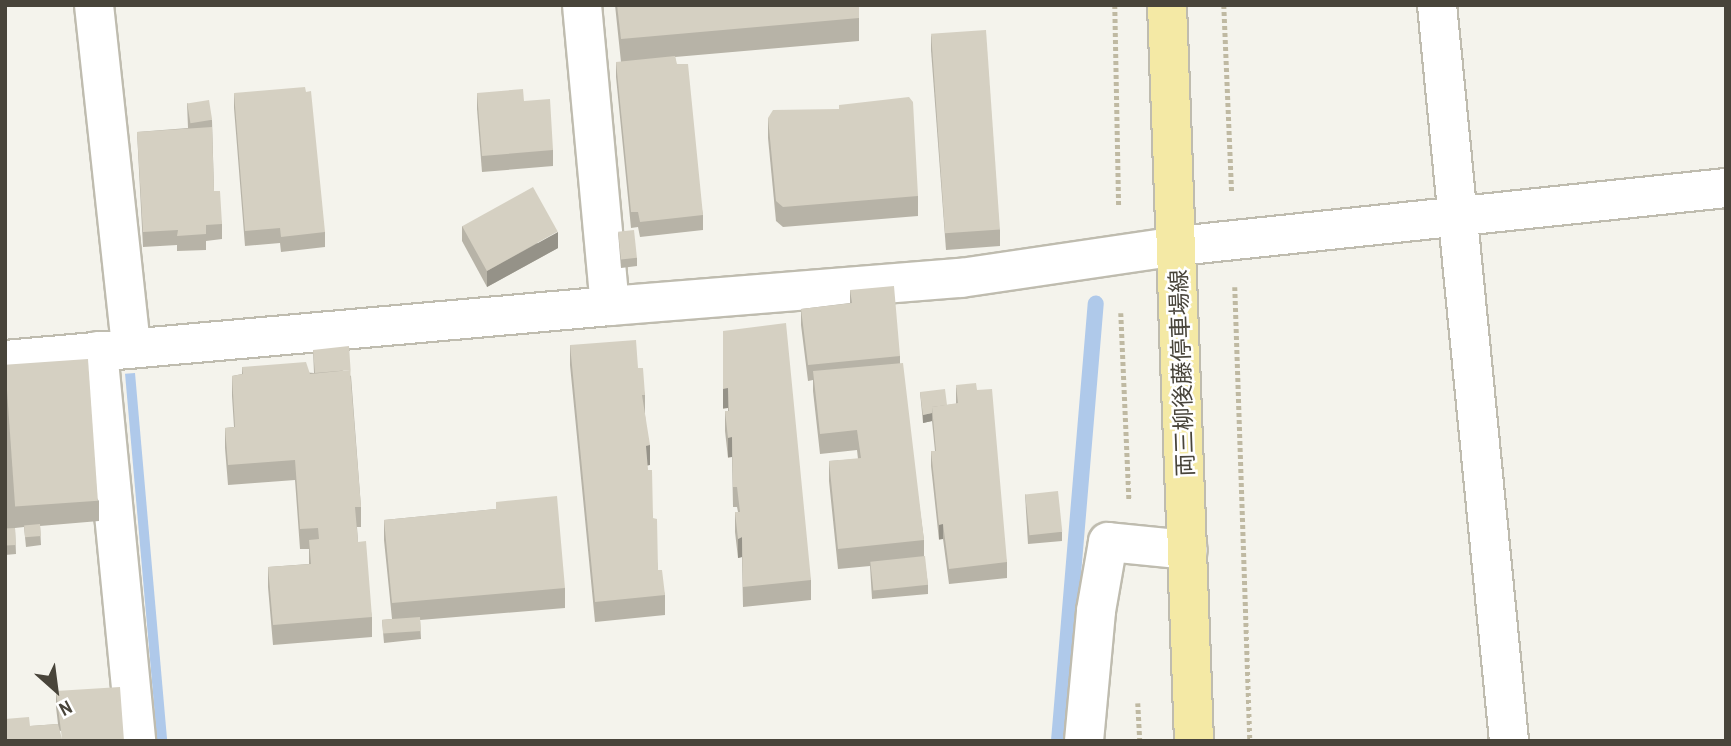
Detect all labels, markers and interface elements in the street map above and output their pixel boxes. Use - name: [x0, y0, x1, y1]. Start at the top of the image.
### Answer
- street label: 両三柳後藤停車場線: [1165, 269, 1199, 477]
- north arrow: [21, 655, 91, 725]
- text: N: [55, 694, 77, 723]

